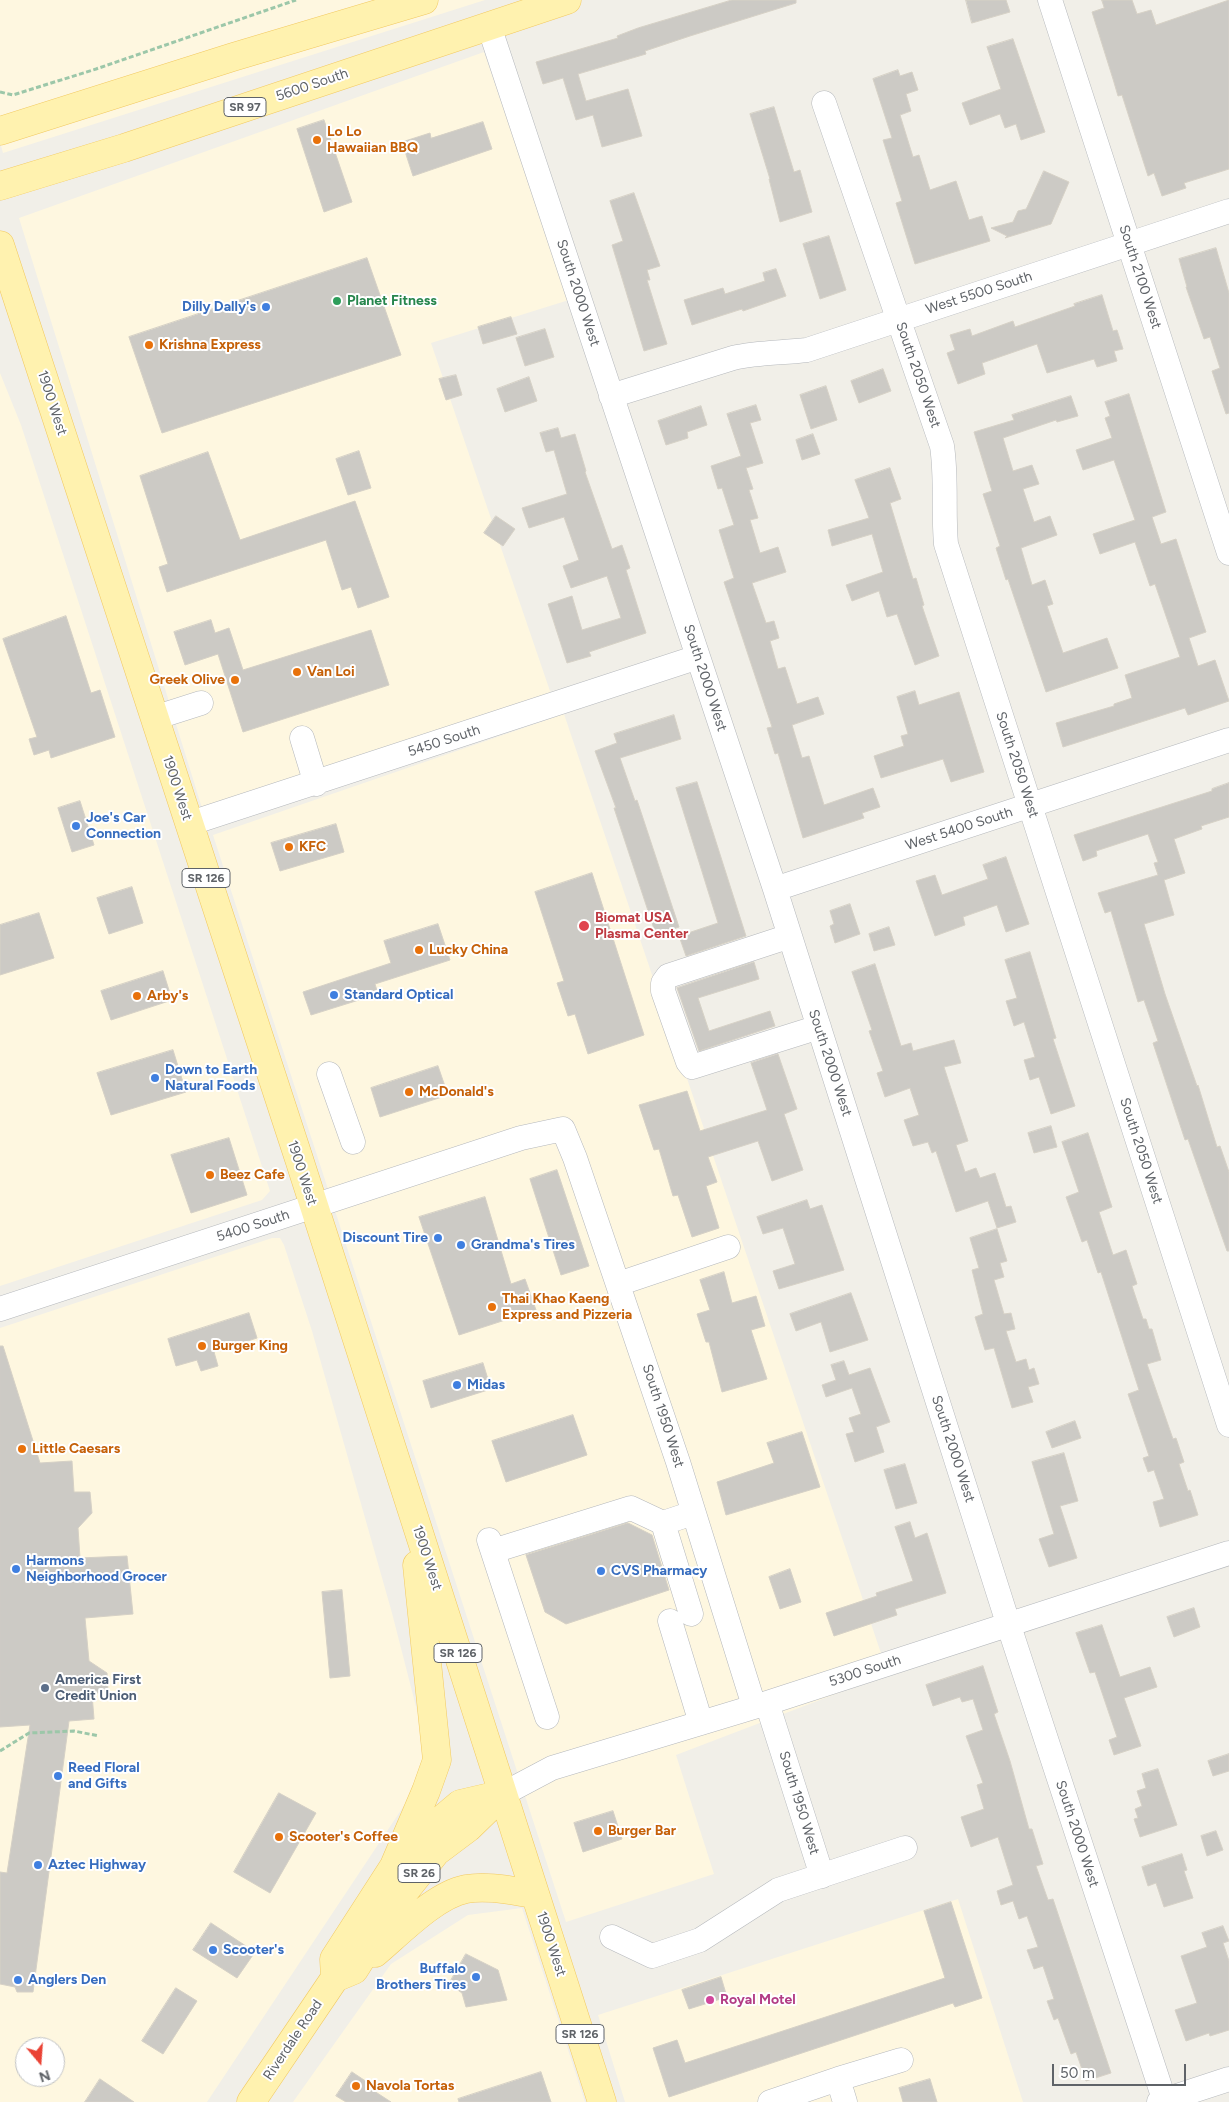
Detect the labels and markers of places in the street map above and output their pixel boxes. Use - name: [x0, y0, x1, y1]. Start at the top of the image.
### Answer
- place label: Lo Lo Hawaiian BBQ: [327, 124, 418, 156]
- marker: Lo Lo Hawaiian BBQ: [311, 134, 323, 146]
- place label: Planet Fitness: [347, 293, 437, 309]
- marker: Planet Fitness: [331, 295, 343, 307]
- place label: Dilly Dally's: [182, 299, 256, 315]
- marker: Dilly Dally's: [260, 301, 272, 313]
- place label: Krishna Express: [159, 337, 261, 353]
- marker: Krishna Express: [143, 339, 155, 351]
- place label: Van Loi: [307, 664, 355, 680]
- marker: Van Loi: [291, 666, 303, 678]
- place label: Greek Olive: [149, 672, 225, 688]
- marker: Greek Olive: [229, 674, 241, 686]
- place label: Joe's Car Connection: [86, 810, 161, 842]
- marker: Joe's Car Connection: [70, 820, 82, 832]
- place label: KFC: [299, 839, 326, 855]
- marker: KFC: [283, 841, 295, 853]
- place label: Biomat USA Plasma Center: [595, 910, 688, 942]
- marker: Biomat USA Plasma Center: [577, 919, 591, 933]
- place label: Lucky China: [429, 942, 508, 958]
- marker: Lucky China: [413, 944, 425, 956]
- place label: Standard Optical: [344, 987, 453, 1003]
- place label: Arby's: [147, 988, 188, 1004]
- marker: Standard Optical: [328, 989, 340, 1001]
- marker: Arby's: [131, 990, 143, 1002]
- place label: Down to Earth Natural Foods: [165, 1062, 257, 1094]
- marker: Down to Earth Natural Foods: [149, 1072, 161, 1084]
- place label: McDonald's: [419, 1084, 494, 1100]
- marker: McDonald's: [403, 1086, 415, 1098]
- place label: Beez Cafe: [220, 1167, 285, 1183]
- marker: Beez Cafe: [204, 1169, 216, 1181]
- place label: Discount Tire: [342, 1230, 428, 1246]
- marker: Discount Tire: [432, 1232, 444, 1244]
- place label: Grandma's Tires: [471, 1237, 575, 1253]
- marker: Grandma's Tires: [455, 1239, 467, 1251]
- place label: Thai Khao Kaeng Express and Pizzeria: [502, 1291, 632, 1324]
- marker: Thai Khao Kaeng Express and Pizzeria: [486, 1301, 498, 1313]
- place label: Burger King: [212, 1338, 288, 1354]
- marker: Burger King: [196, 1340, 208, 1352]
- place label: Midas: [467, 1377, 505, 1393]
- marker: Midas: [451, 1379, 463, 1391]
- place label: Little Caesars: [32, 1441, 120, 1457]
- marker: Little Caesars: [16, 1443, 28, 1455]
- place label: Harmons Neighborhood Grocer: [26, 1553, 167, 1585]
- marker: Harmons Neighborhood Grocer: [10, 1563, 22, 1575]
- place label: CVS Pharmacy: [611, 1563, 707, 1579]
- marker: CVS Pharmacy: [595, 1565, 607, 1577]
- place label: America First Credit Union: [55, 1672, 141, 1704]
- marker: America First Credit Union: [39, 1682, 51, 1694]
- place label: Reed Floral and Gifts: [68, 1760, 140, 1792]
- marker: Reed Floral and Gifts: [52, 1770, 64, 1782]
- place label: Burger Bar: [608, 1823, 676, 1839]
- marker: Burger Bar: [592, 1825, 604, 1837]
- place label: Scooter's Coffee: [289, 1829, 398, 1845]
- marker: Scooter's Coffee: [273, 1831, 285, 1843]
- place label: Aztec Highway: [48, 1857, 146, 1873]
- marker: Aztec Highway: [32, 1859, 44, 1871]
- place label: Scooter's: [223, 1942, 284, 1958]
- marker: Scooter's: [207, 1944, 219, 1956]
- place label: Buffalo Brothers Tires: [376, 1961, 466, 1994]
- marker: Buffalo Brothers Tires: [470, 1971, 482, 1983]
- place label: Anglers Den: [28, 1972, 106, 1988]
- marker: Anglers Den: [12, 1974, 24, 1986]
- place label: Royal Motel: [720, 1992, 796, 2008]
- marker: Royal Motel: [704, 1994, 716, 2006]
- place label: Navola Tortas: [366, 2078, 454, 2094]
- marker: Navola Tortas: [350, 2080, 362, 2092]

